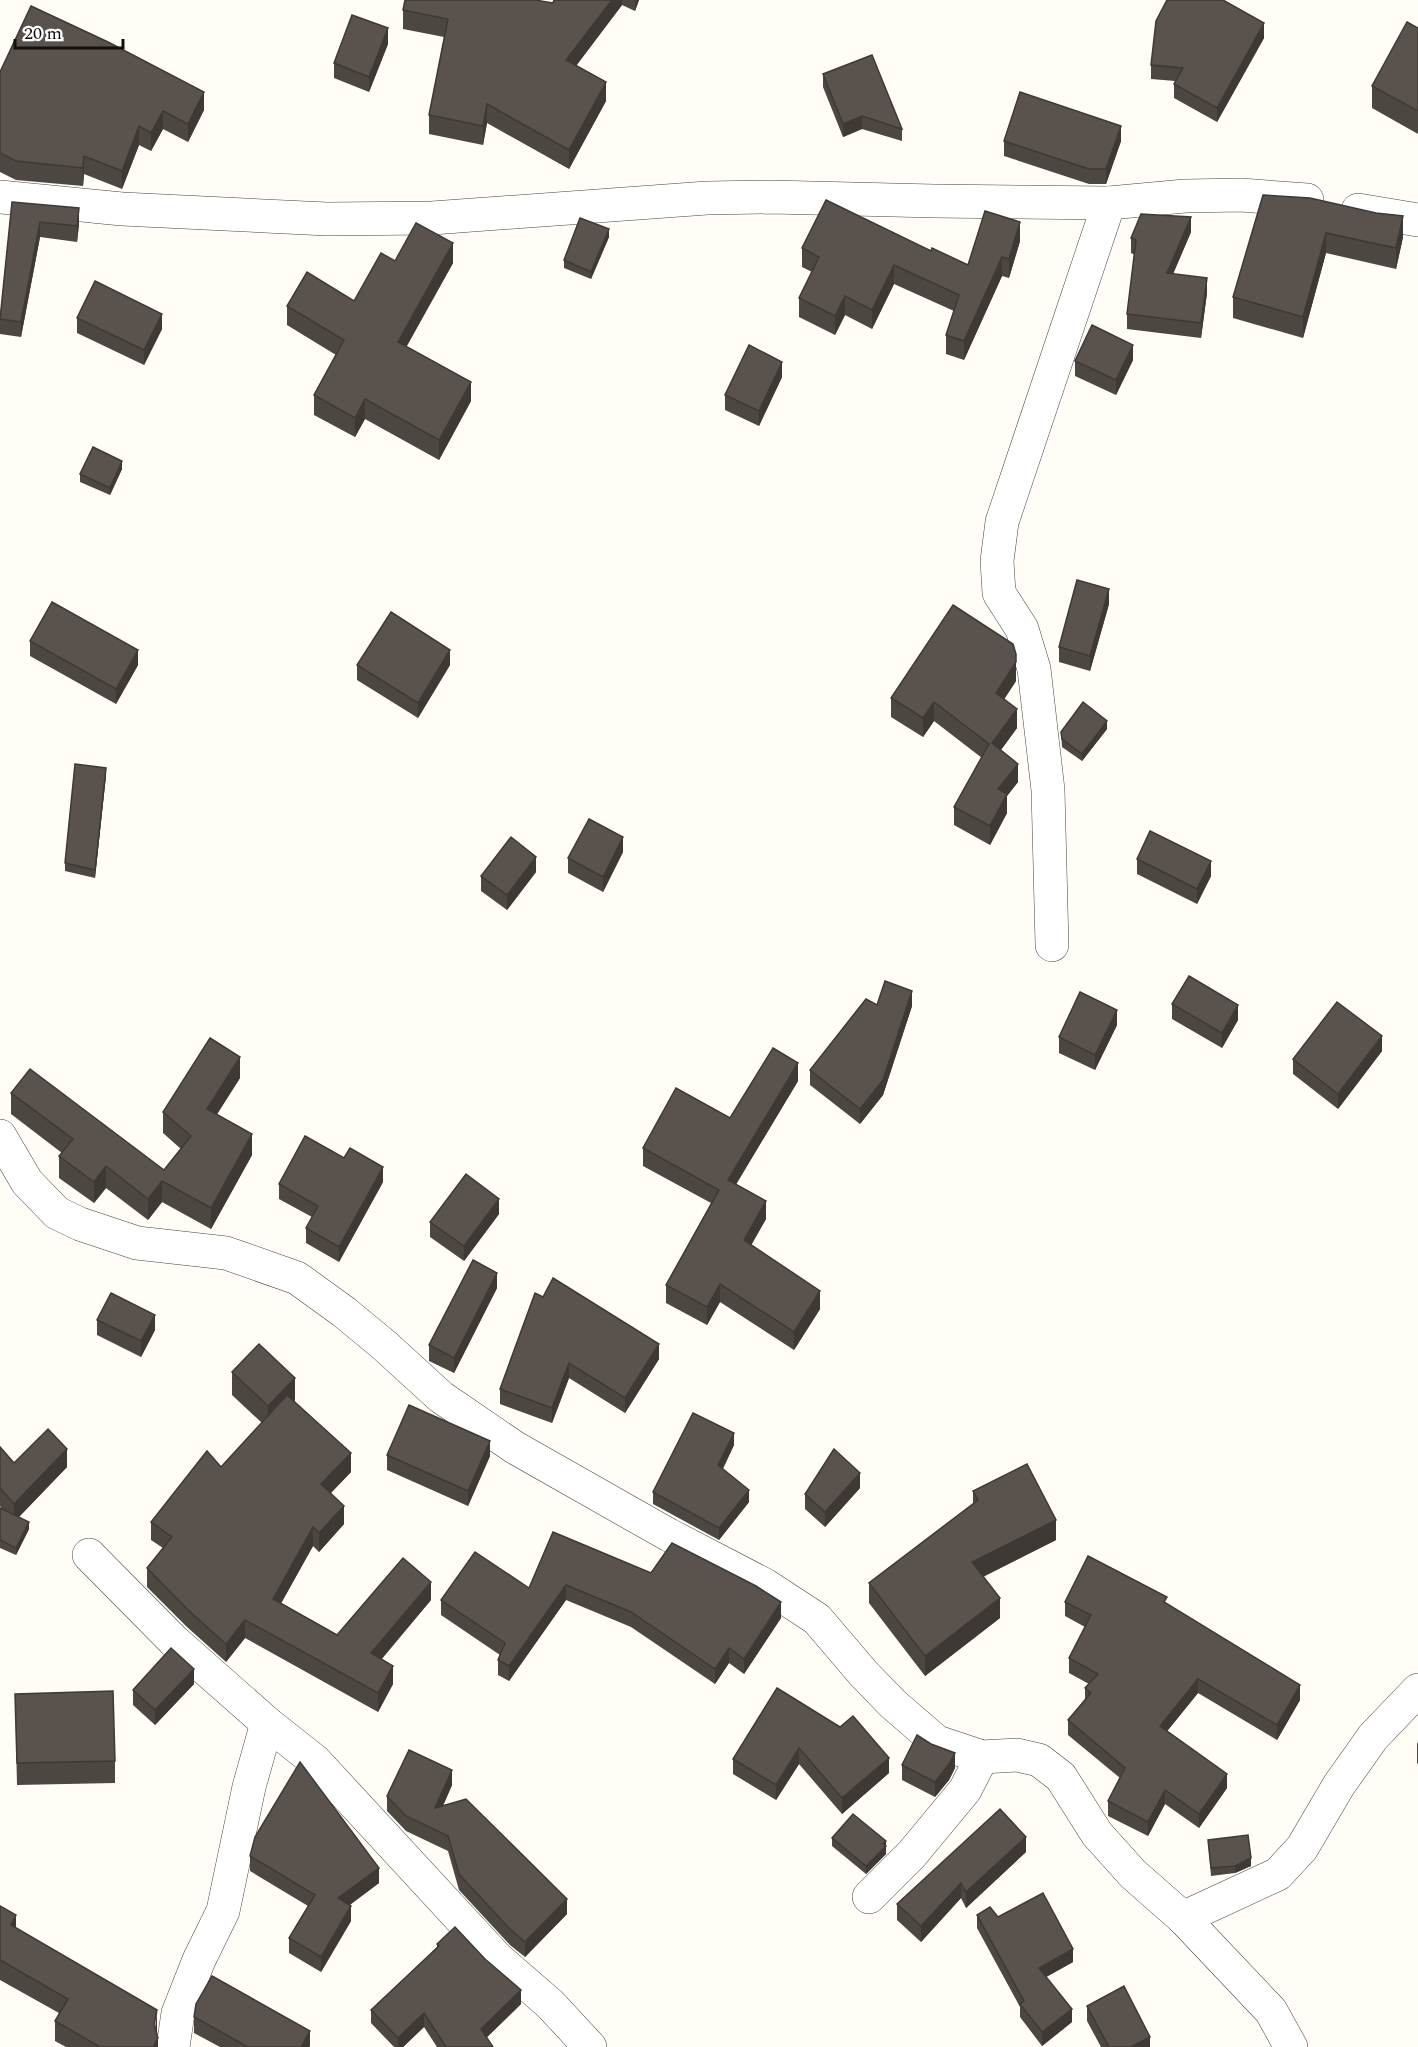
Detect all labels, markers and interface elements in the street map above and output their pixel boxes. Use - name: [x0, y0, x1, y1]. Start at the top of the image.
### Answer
- scale bar: [15, 12, 123, 50]
- text: 20 m: [24, 20, 62, 47]

